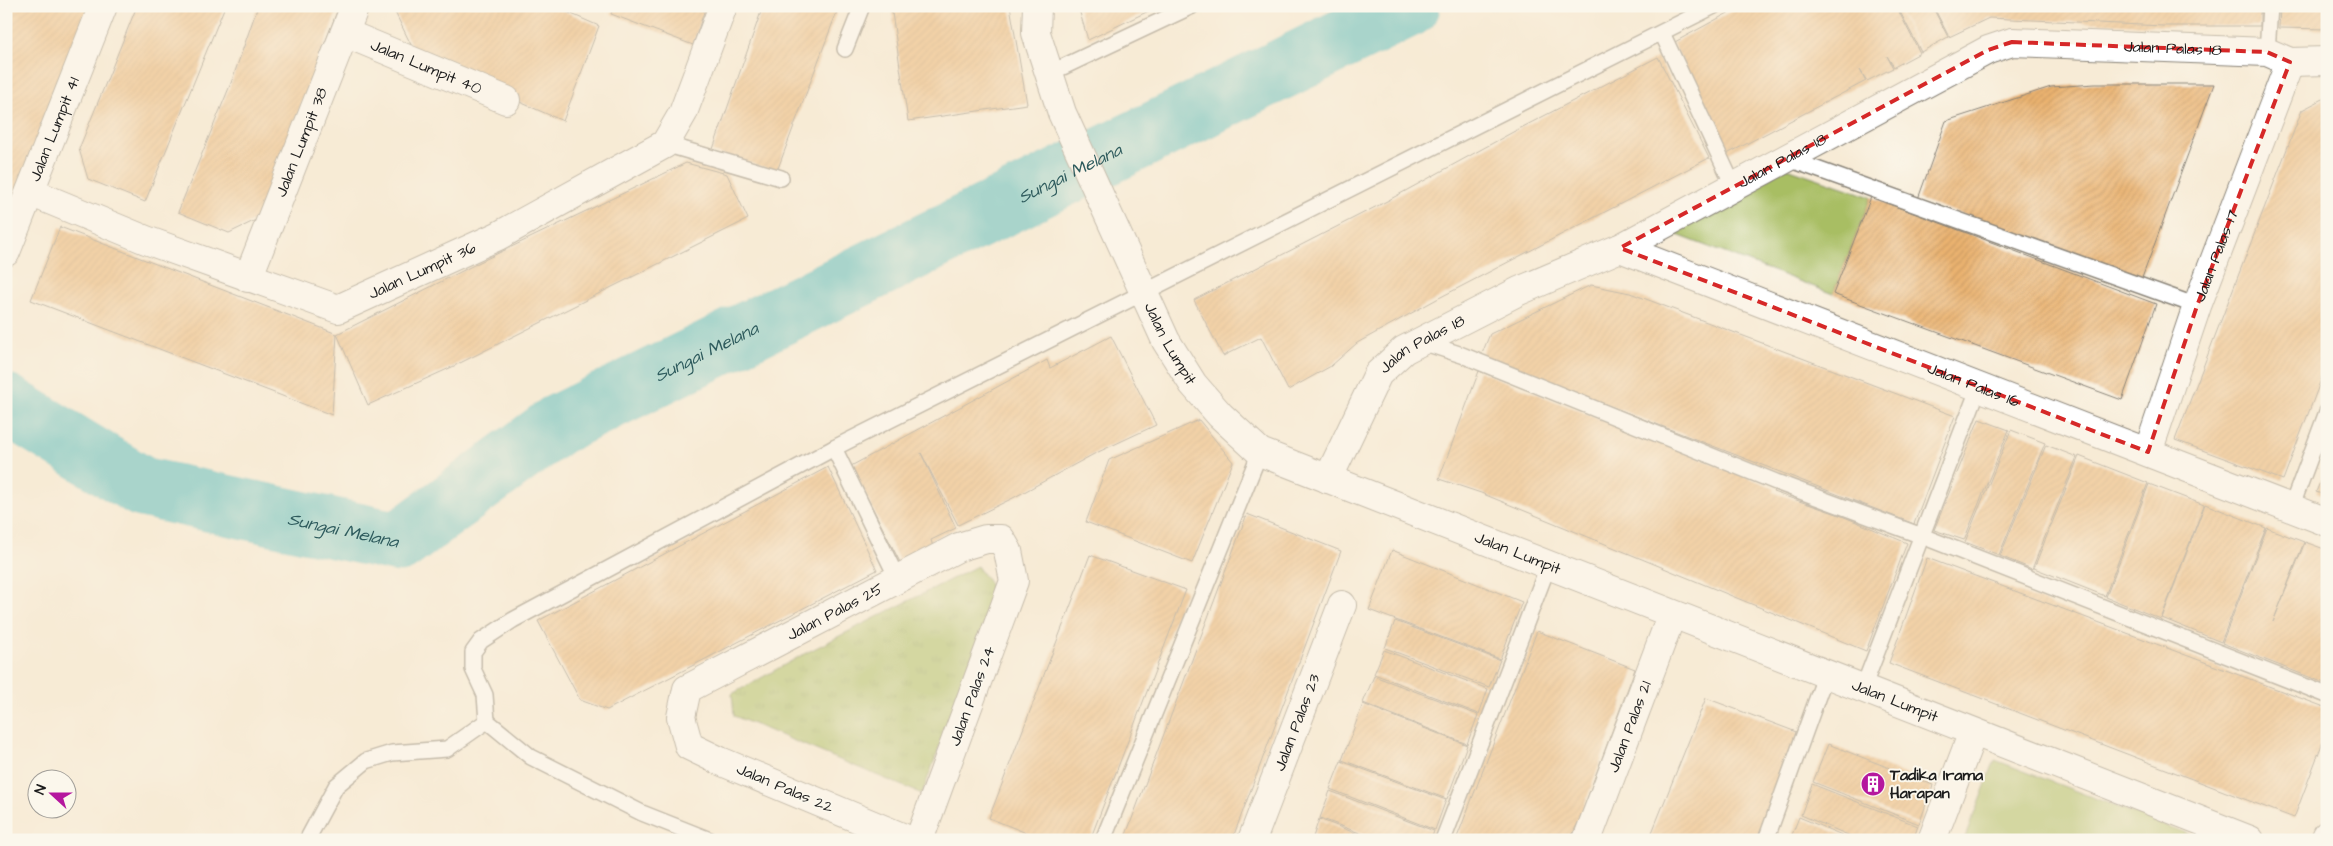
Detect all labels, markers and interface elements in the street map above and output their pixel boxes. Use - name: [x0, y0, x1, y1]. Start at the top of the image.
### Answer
- street label: Jalan Lumpit 40: [367, 34, 485, 100]
- street label: Jalan Palas 18: [2124, 35, 2222, 61]
- street label: Jalan Lumpit 41: [24, 74, 85, 185]
- street label: Jalan Lumpit 38: [270, 84, 333, 200]
- street label: Jalan Palas 18: [1734, 128, 1830, 193]
- water label: Sungai Melana: [1014, 137, 1127, 209]
- street label: Jalan Palas 17: [2189, 206, 2244, 305]
- street label: Jalan Lumpit 36: [365, 237, 479, 305]
- street label: Jalan Lumpit: [1139, 299, 1202, 389]
- street label: Jalan Palas 18: [1374, 310, 1469, 379]
- water label: Sungai Melana: [650, 315, 763, 388]
- street label: Jalan Palas 16: [1924, 357, 2023, 413]
- water label: Sungai Melana: [285, 506, 402, 554]
- street label: Jalan Lumpit: [1471, 526, 1565, 580]
- street label: Jalan Palas 25: [783, 577, 888, 646]
- street label: Jalan Palas 24: [944, 643, 1000, 749]
- street label: Jalan Palas 23: [1268, 671, 1326, 774]
- street label: Jalan Lumpit: [1848, 674, 1942, 728]
- street label: Jalan Palas 21: [1602, 678, 1657, 776]
- street label: Jalan Palas 22: [733, 758, 837, 818]
- place label: Tadika Irama Harapan: [1889, 764, 1984, 804]
- north arrow: [28, 768, 78, 818]
- building icon: Tadika Irama Harapan: [1860, 771, 1886, 797]
- text: N: [30, 782, 52, 797]

